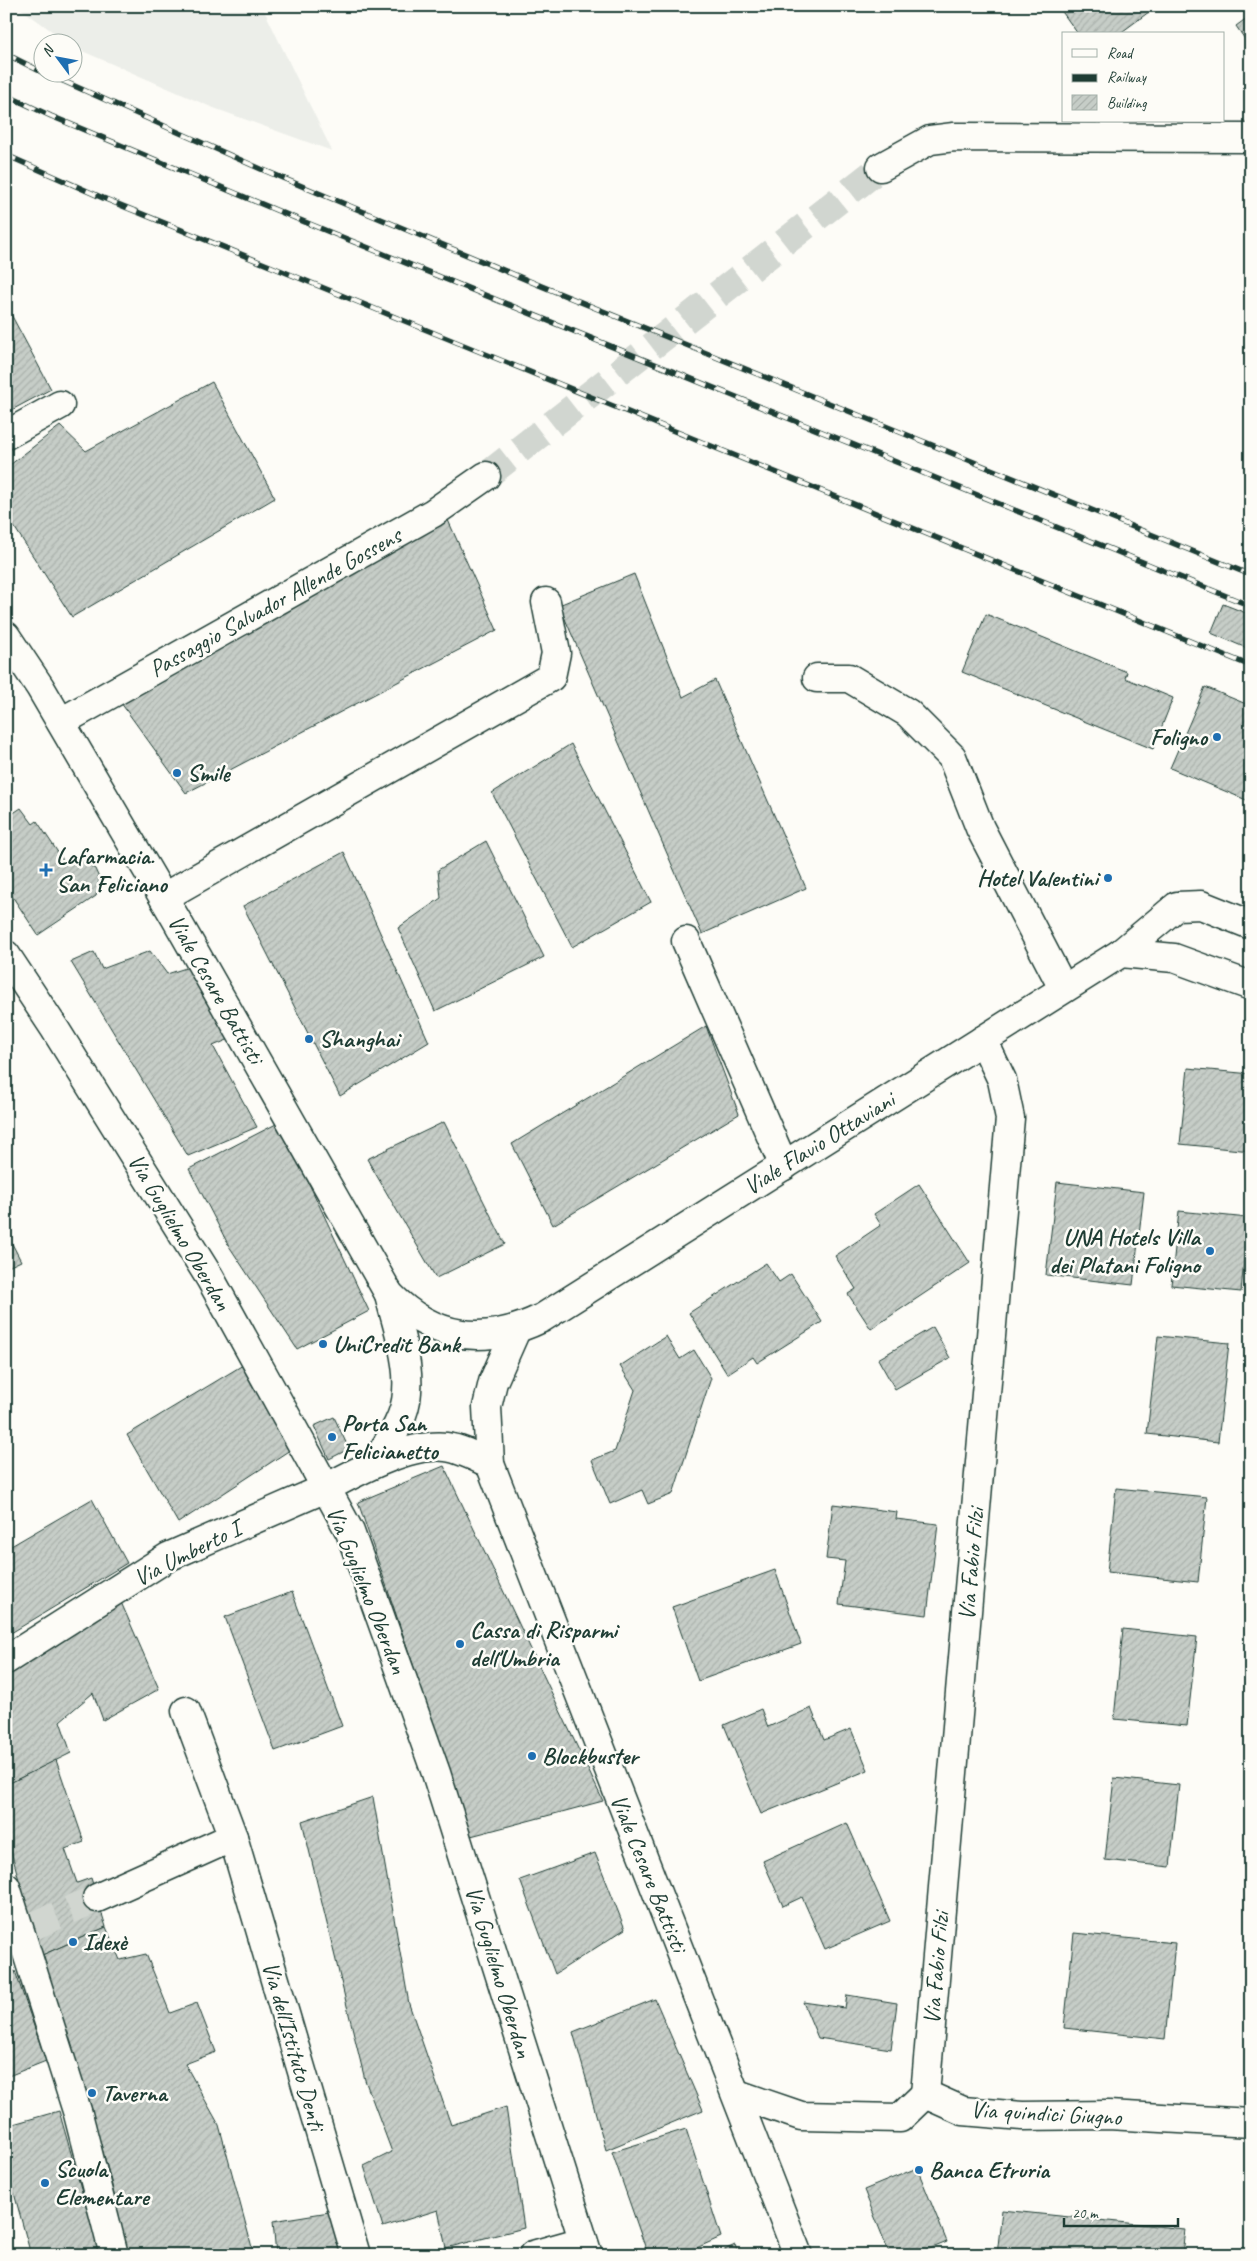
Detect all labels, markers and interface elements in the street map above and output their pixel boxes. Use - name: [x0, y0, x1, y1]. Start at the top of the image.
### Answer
- north arrow: [32, 32, 82, 82]
- legend: [1062, 32, 1224, 122]
- text: N: [38, 41, 58, 60]
- text: Road: [1107, 44, 1134, 63]
- text: Railway: [1107, 68, 1148, 87]
- text: Building: [1107, 94, 1147, 113]
- street label: Passaggio Salvador Allende Gossens: [144, 519, 409, 684]
- place label: Foligno: [1150, 722, 1209, 752]
- marker: Foligno: [1211, 731, 1223, 743]
- place label: Smile: [187, 758, 232, 788]
- marker: Smile: [171, 767, 183, 779]
- place label: Lafarmacia. San Feliciano: [56, 841, 169, 899]
- place label: Hotel Valentini: [977, 863, 1101, 893]
- marker: Lafarmacia. San Feliciano: [40, 864, 52, 876]
- marker: Hotel Valentini: [1102, 872, 1114, 884]
- street label: Viale Cesare Battisti: [161, 909, 272, 1072]
- place label: Shanghai: [319, 1024, 402, 1054]
- marker: Shanghai: [303, 1033, 315, 1045]
- street label: Viale Flavio Ottaviani: [738, 1083, 902, 1201]
- street label: Via Guglielmo Oberdan: [121, 1148, 239, 1316]
- place label: UNA Hotels Villa dei Platani Foligno: [1050, 1222, 1202, 1280]
- marker: UNA Hotels Villa dei Platani Foligno: [1204, 1245, 1216, 1257]
- place label: UniCredit Bank: [333, 1329, 462, 1359]
- marker: UniCredit Bank: [317, 1338, 329, 1350]
- place label: Porta San Felicianetto: [342, 1408, 440, 1466]
- marker: Porta San Felicianetto: [326, 1431, 338, 1443]
- street label: Via Guglielmo Oberdan: [320, 1502, 414, 1678]
- street label: Via Fabio Filzi: [951, 1504, 991, 1622]
- street label: Via Umberto I: [128, 1511, 250, 1593]
- place label: Cassa di Risparmi dell'Umbria: [470, 1615, 620, 1673]
- marker: Cassa di Risparmi dell'Umbria: [454, 1638, 466, 1650]
- place label: Blockbuster: [542, 1741, 640, 1771]
- marker: Blockbuster: [526, 1750, 538, 1762]
- street label: Viale Cesare Battisti: [604, 1790, 695, 1959]
- street label: Via Guglielmo Oberdan: [459, 1883, 539, 2062]
- street label: Via Fabio Filzi: [916, 1908, 956, 2026]
- place label: Idexè: [83, 1927, 128, 1957]
- marker: Idexè: [67, 1936, 79, 1948]
- street label: Via dell'Istituto Denti: [256, 1958, 333, 2136]
- place label: Taverna: [102, 2078, 169, 2108]
- marker: Taverna: [86, 2087, 98, 2099]
- street label: Via quindici Giugno: [970, 2094, 1124, 2132]
- place label: Scuola Elementare: [55, 2154, 150, 2212]
- place label: Banca Etruria: [929, 2155, 1051, 2185]
- marker: Banca Etruria: [913, 2164, 925, 2176]
- marker: Scuola Elementare: [39, 2177, 51, 2189]
- scale bar: [1064, 2196, 1178, 2228]
- text: 20 m: [1072, 2204, 1099, 2223]

